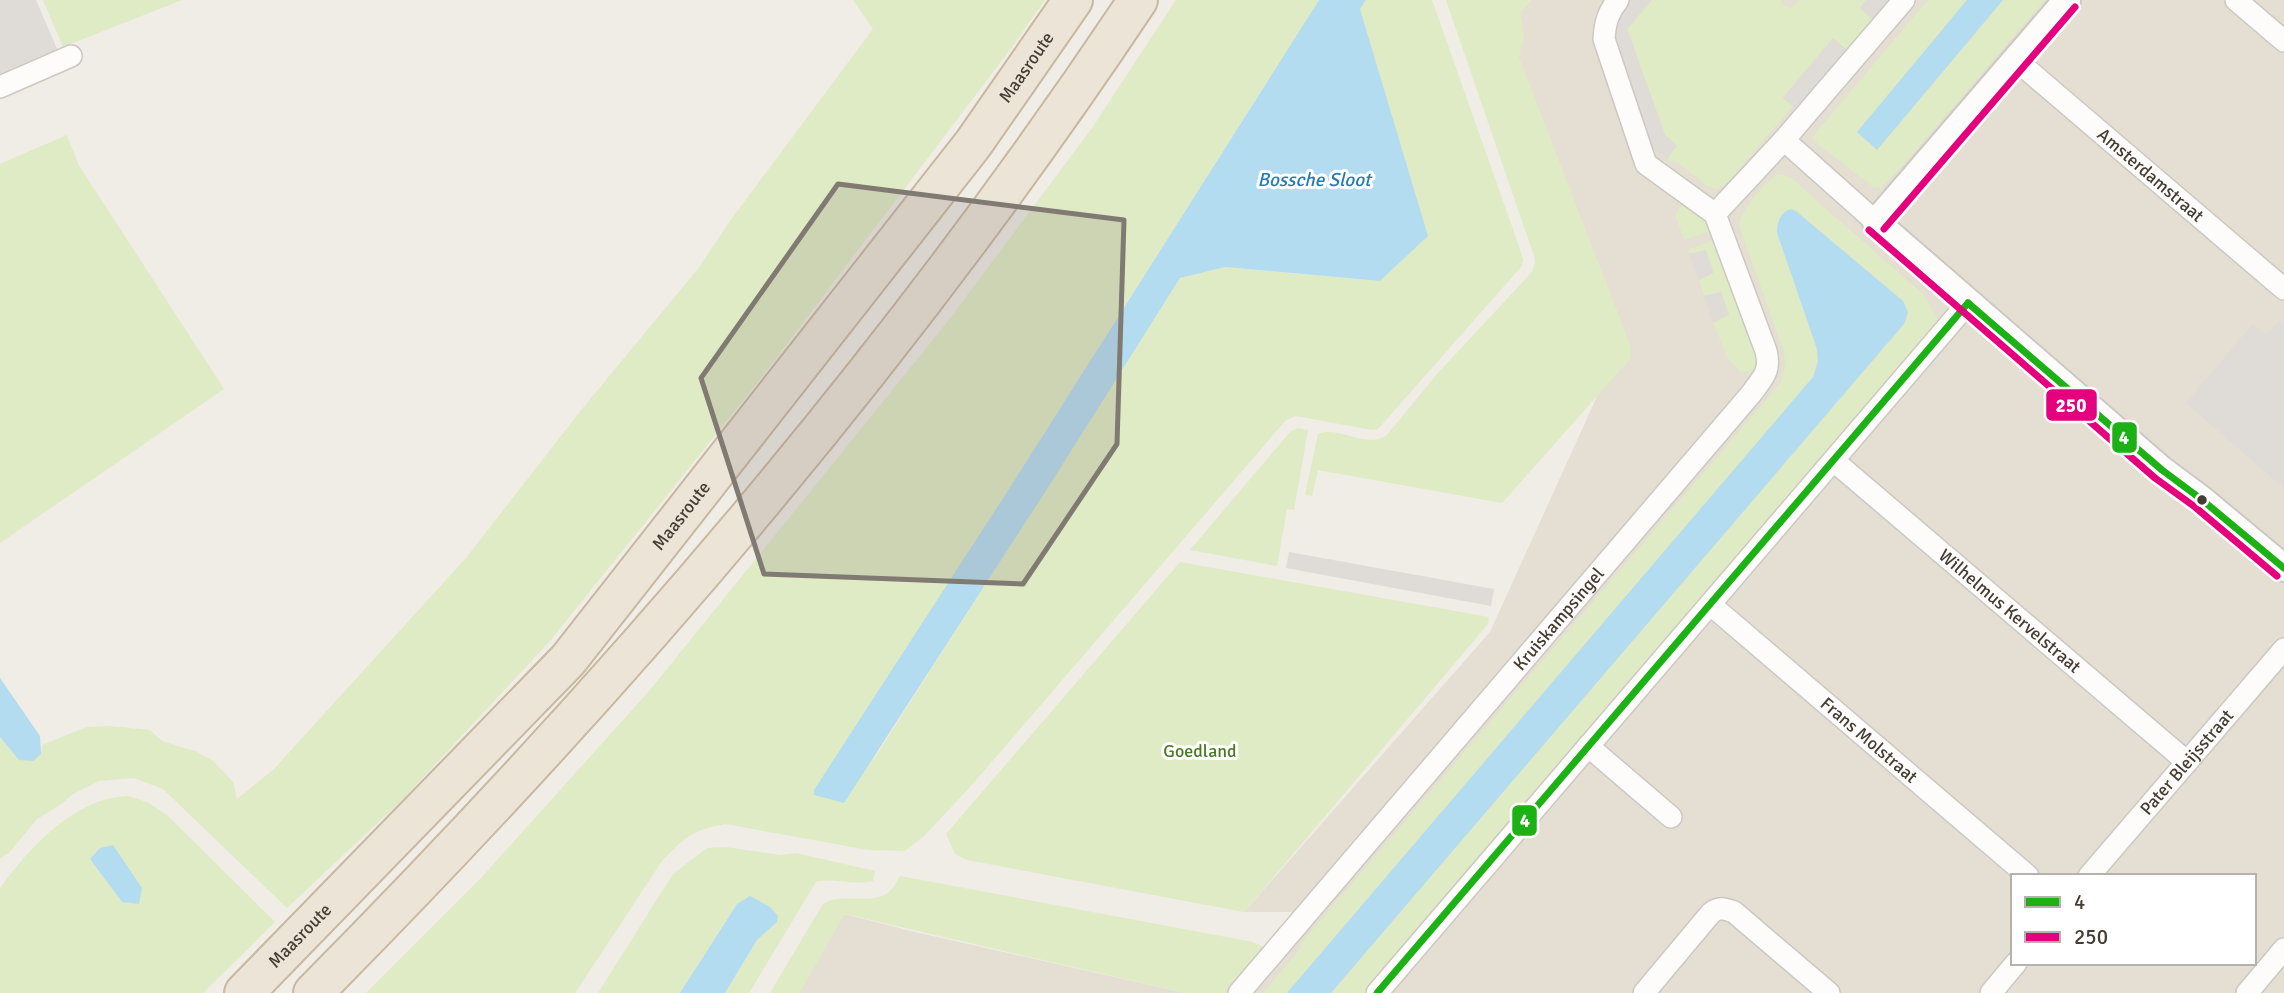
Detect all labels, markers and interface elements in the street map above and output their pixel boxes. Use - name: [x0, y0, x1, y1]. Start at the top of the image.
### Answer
- street label: Maasroute: [994, 28, 1059, 107]
- street label: Amsterdamstraat: [2093, 123, 2208, 227]
- water label: Bossche Sloot: [1257, 168, 1373, 192]
- line badge: 250: [2045, 388, 2098, 422]
- text: 250: [2056, 394, 2086, 418]
- line badge: 4: [2111, 421, 2138, 454]
- text: 4: [2119, 426, 2129, 450]
- street label: Maasroute: [647, 477, 715, 555]
- unlabelled marker: [2195, 493, 2209, 507]
- street label: Wilhelmus Kervelstraat: [1934, 544, 2085, 678]
- street label: Kruiskampsingel: [1509, 563, 1609, 675]
- street label: Frans Molstraat: [1816, 693, 1922, 788]
- street label: Pater Bleijsstraat: [2135, 705, 2238, 820]
- park label: Goedland: [1163, 740, 1237, 762]
- line badge: 4: [1511, 804, 1538, 837]
- text: 4: [1520, 809, 1530, 833]
- legend: [2011, 874, 2256, 965]
- text: 4: [2074, 889, 2085, 915]
- street label: Maasroute: [264, 899, 336, 973]
- text: 250: [2074, 924, 2108, 950]

